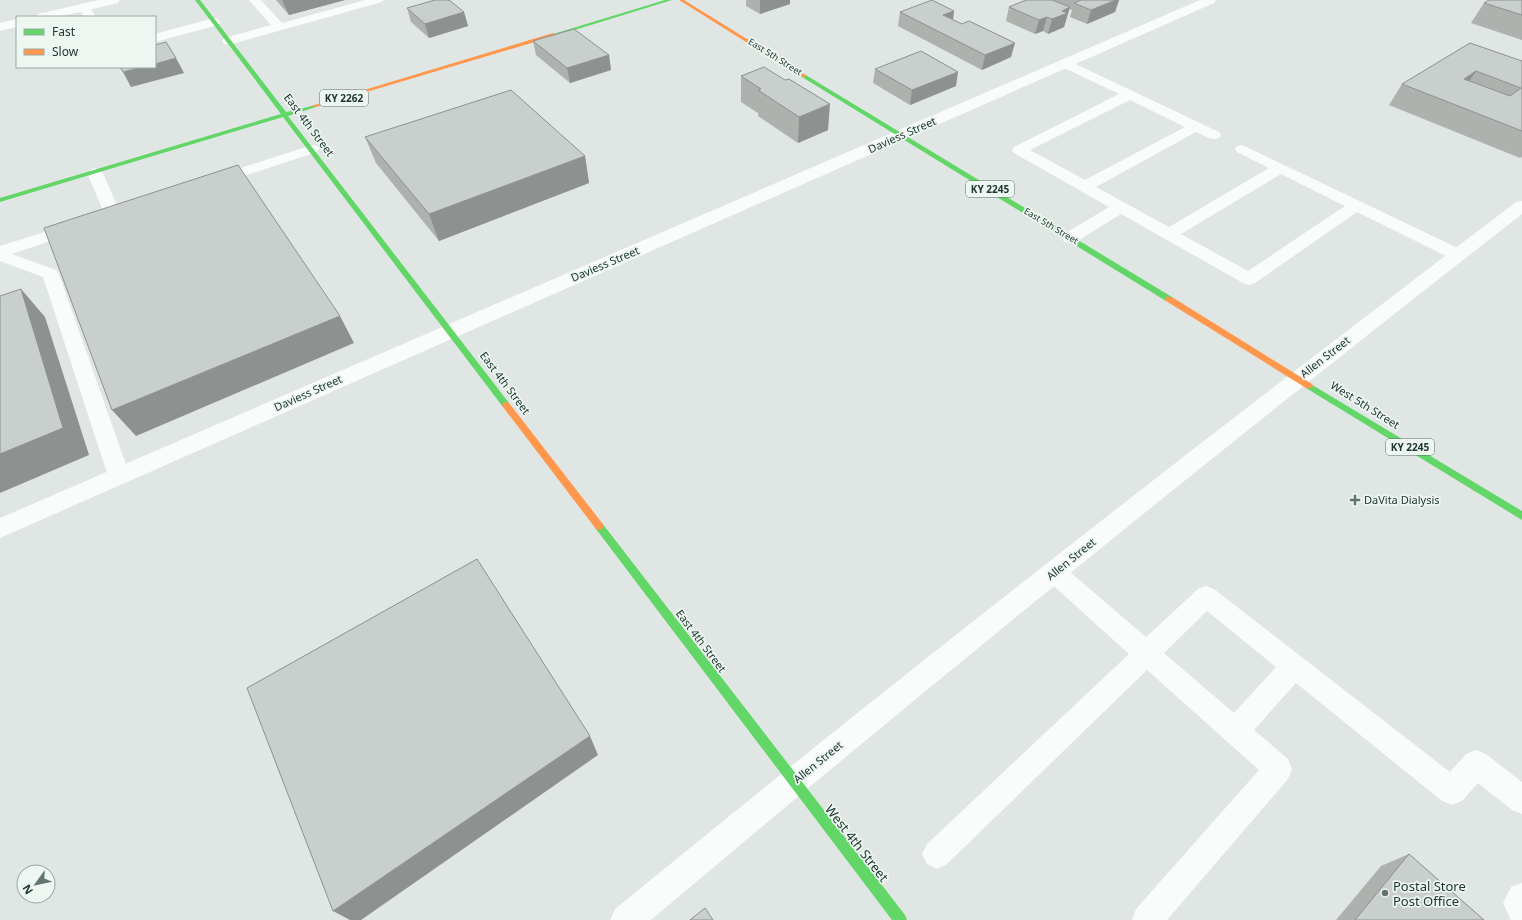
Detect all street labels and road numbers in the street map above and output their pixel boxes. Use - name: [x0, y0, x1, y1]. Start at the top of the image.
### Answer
- street label: East 5th Street: [746, 35, 805, 79]
- street label: East 4th Street: [281, 90, 338, 159]
- road number: KY 2262: [320, 90, 368, 106]
- street label: Daviess Street: [865, 113, 938, 156]
- road number: KY 2245: [966, 181, 1014, 197]
- street label: East 5th Street: [1022, 204, 1082, 247]
- street label: Daviess Street: [568, 242, 641, 285]
- street label: Allen Street: [1297, 332, 1353, 381]
- street label: East 4th Street: [477, 348, 534, 417]
- street label: Daviess Street: [271, 371, 344, 414]
- street label: West 5th Street: [1328, 377, 1403, 432]
- road number: KY 2245: [1386, 439, 1434, 455]
- street label: Allen Street: [1043, 534, 1098, 583]
- street label: East 4th Street: [673, 606, 730, 675]
- street label: Allen Street: [790, 737, 845, 786]
- street label: West 4th Street: [821, 801, 893, 886]

